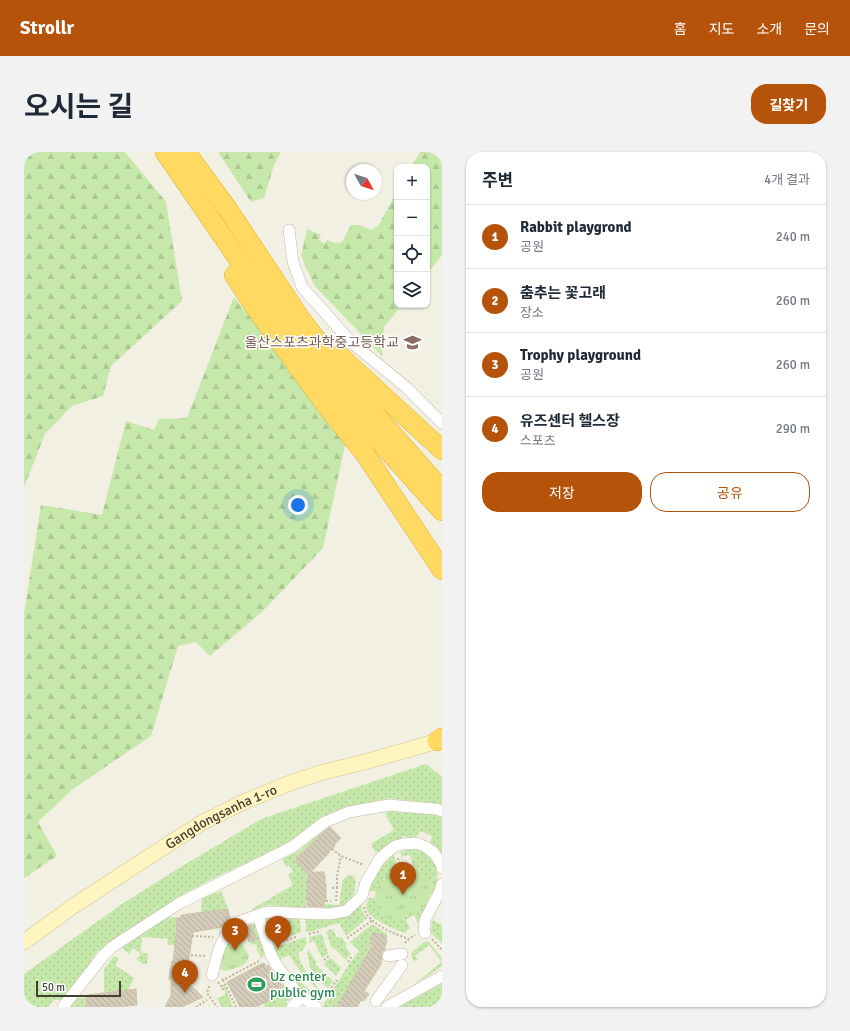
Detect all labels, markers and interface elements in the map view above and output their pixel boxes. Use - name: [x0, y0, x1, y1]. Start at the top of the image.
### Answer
- text: Strollr: [20, 16, 74, 40]
- text: 홈: [674, 21, 687, 38]
- text: 지도: [709, 21, 734, 38]
- text: 소개: [756, 21, 782, 38]
- text: 문의: [804, 21, 830, 38]
- button: 길찾기: [751, 84, 826, 124]
- text: 오시는 길: [24, 90, 133, 124]
- north arrow: [346, 164, 382, 200]
- map controls: [394, 164, 430, 308]
- button: +: [394, 164, 430, 200]
- text: 주변: [482, 170, 513, 191]
- text: 4개 결과: [764, 172, 810, 188]
- button: −: [394, 200, 430, 236]
- text: Rabbit playgrond: [520, 218, 632, 236]
- text: 1: [491, 229, 499, 245]
- text: 240 m: [776, 229, 810, 245]
- button: locate: [394, 236, 430, 272]
- text: 공원: [520, 239, 544, 255]
- button: layers: [394, 272, 430, 308]
- text: 춤추는 꽃고래: [520, 284, 606, 302]
- text: 2: [491, 293, 499, 309]
- text: 260 m: [776, 293, 810, 309]
- text: 장소: [520, 305, 544, 321]
- school or university icon: 울산스포츠과학중고등학교: [402, 332, 422, 352]
- place label: 울산스포츠과학중고등학교: [244, 334, 399, 351]
- text: Trophy playground: [520, 346, 641, 364]
- text: 3: [491, 357, 499, 373]
- text: 260 m: [776, 357, 810, 373]
- text: 공원: [520, 367, 544, 383]
- text: 유즈센터 헬스장: [520, 412, 620, 430]
- text: 4: [491, 421, 499, 437]
- text: 290 m: [776, 421, 810, 437]
- text: 스포츠: [520, 433, 556, 449]
- button: 저장: [482, 472, 642, 512]
- button: 공유: [650, 472, 810, 512]
- your location: [288, 495, 308, 515]
- street label: Gangdongsanha 1-ro: [162, 781, 279, 853]
- pin: 1: [390, 862, 416, 895]
- pin: 2: [265, 916, 291, 949]
- pin: 3: [222, 918, 248, 951]
- pin: 4: [172, 960, 198, 993]
- place label: Uz center public gym: [270, 968, 335, 1001]
- sports icon: Uz center public gym: [247, 974, 267, 994]
- scale bar: [36, 979, 121, 998]
- text: 50 m: [42, 981, 65, 994]

